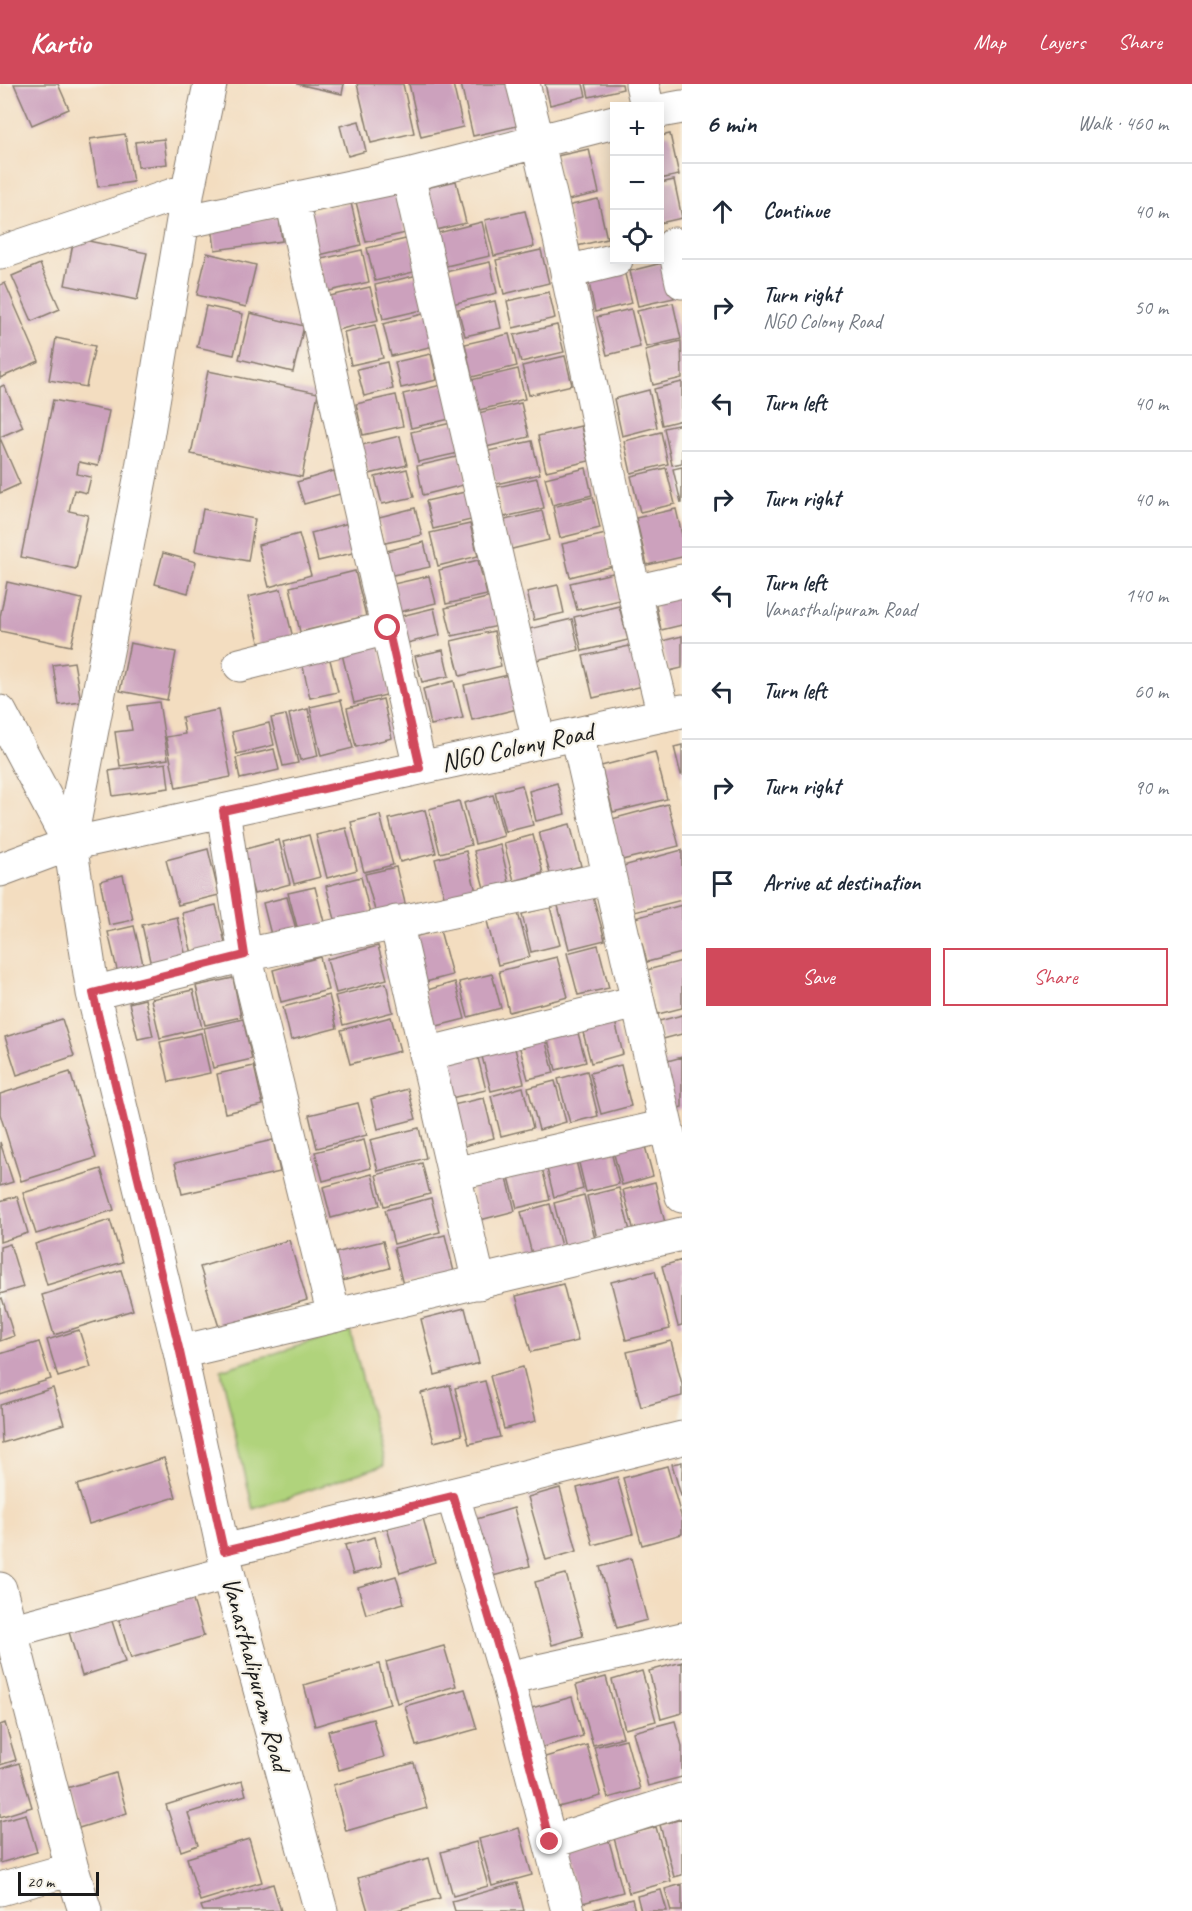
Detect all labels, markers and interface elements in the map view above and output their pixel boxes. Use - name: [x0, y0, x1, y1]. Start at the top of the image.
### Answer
- text: Kartio: [30, 25, 91, 60]
- text: Map: [973, 29, 1006, 55]
- text: Layers: [1039, 29, 1085, 55]
- text: Share: [1118, 29, 1162, 55]
- map controls: [610, 102, 664, 264]
- button: +: [610, 102, 664, 156]
- text: 6 min: [706, 107, 756, 140]
- text: Walk · 460 m: [1078, 111, 1168, 136]
- button: −: [610, 156, 664, 210]
- icon: ahead: [706, 195, 739, 228]
- text: Continue: [763, 197, 829, 225]
- text: 40 m: [1134, 199, 1168, 224]
- button: locate: [610, 210, 664, 264]
- text: Turn right: [763, 281, 840, 309]
- icon: right: [706, 291, 739, 324]
- text: 50 m: [1134, 295, 1168, 320]
- text: NGO Colony Road: [763, 309, 882, 334]
- icon: left: [706, 387, 739, 420]
- text: Turn left: [763, 389, 827, 417]
- text: 40 m: [1134, 391, 1168, 416]
- icon: right: [706, 483, 739, 516]
- text: Turn right: [763, 485, 840, 513]
- text: 40 m: [1134, 487, 1168, 512]
- text: Turn left: [763, 569, 827, 597]
- icon: left: [706, 579, 739, 612]
- text: 140 m: [1125, 583, 1168, 608]
- text: Vanasthalipuram Road: [763, 597, 917, 622]
- route start: [374, 614, 400, 640]
- icon: left: [706, 675, 739, 708]
- text: Turn left: [763, 677, 827, 705]
- text: 60 m: [1134, 679, 1168, 704]
- street label: NGO Colony Road: [438, 714, 600, 779]
- icon: right: [706, 771, 739, 804]
- text: Turn right: [763, 773, 840, 801]
- text: 90 m: [1134, 775, 1168, 800]
- icon: arrive: [706, 867, 739, 900]
- text: Arrive at destination: [763, 869, 920, 897]
- button: Save: [706, 948, 931, 1006]
- button: Share: [943, 948, 1168, 1006]
- street label: Vanasthalipuram Road: [214, 1573, 299, 1778]
- route end: [536, 1828, 562, 1854]
- scale bar: [18, 1869, 99, 1896]
- text: 20 m: [27, 1872, 54, 1892]

